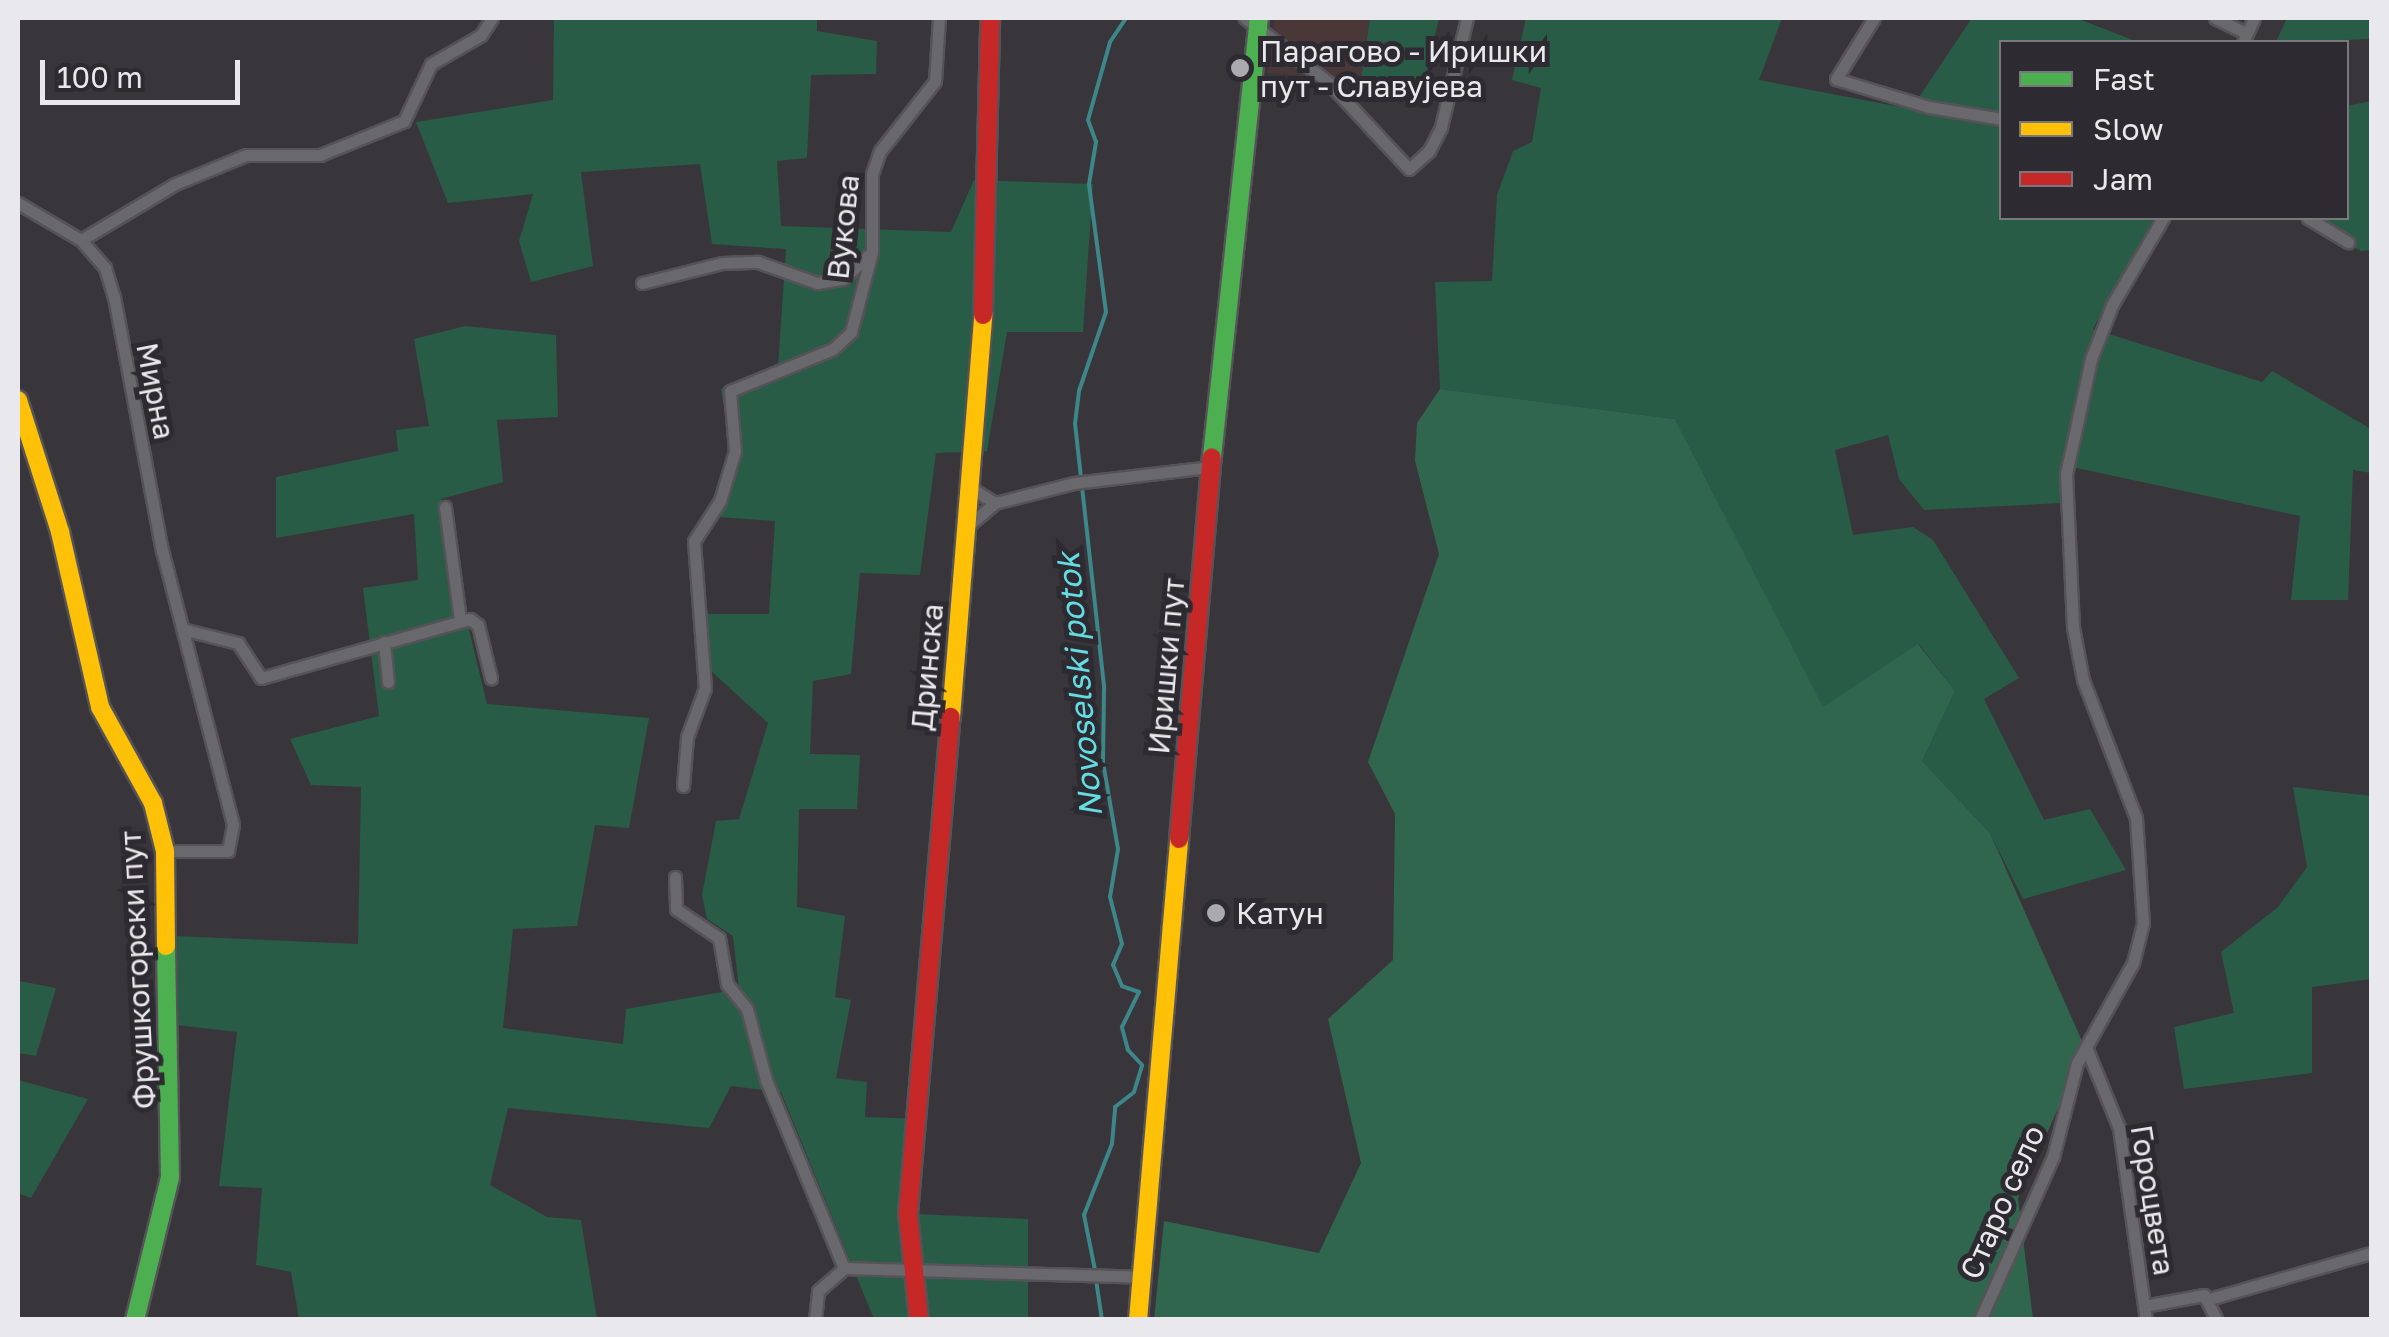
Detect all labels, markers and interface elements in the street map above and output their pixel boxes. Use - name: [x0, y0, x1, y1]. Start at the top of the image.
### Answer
- place label: Парагово - Иришки пут - Славујева: [1260, 33, 1547, 104]
- scale bar: [45, 40, 245, 102]
- legend: [1999, 40, 2349, 220]
- marker: Парагово - Иришки пут - Славујева: [1229, 57, 1251, 79]
- text: 100 m: [57, 59, 143, 95]
- text: Fast: [2093, 61, 2155, 97]
- text: Slow: [2093, 111, 2164, 147]
- text: Jam: [2093, 161, 2153, 197]
- street label: Вукова: [820, 173, 866, 281]
- street label: Мирна: [129, 340, 183, 442]
- water label: Novoselski potok: [1048, 551, 1110, 819]
- street label: Иришки пут: [1140, 576, 1192, 756]
- street label: Дринска: [904, 602, 950, 732]
- street label: Фрушкогорски пут: [112, 830, 162, 1110]
- place label: Катун: [1236, 895, 1324, 931]
- marker: Катун: [1205, 902, 1227, 924]
- street label: Старо село: [1952, 1120, 2052, 1284]
- street label: Гороцвета: [2123, 1122, 2183, 1278]

